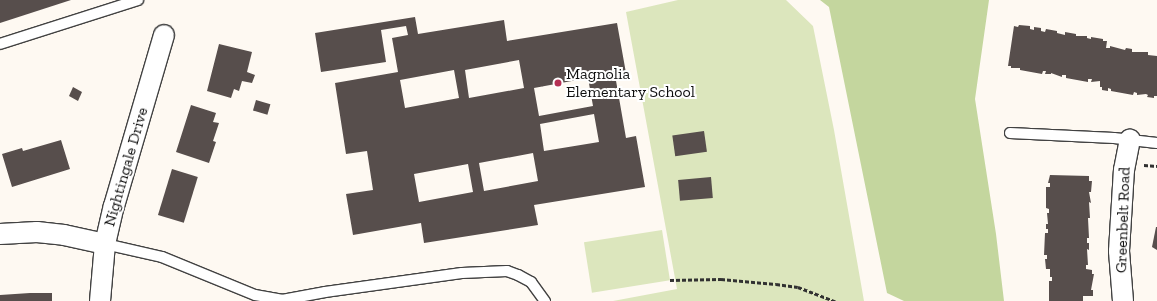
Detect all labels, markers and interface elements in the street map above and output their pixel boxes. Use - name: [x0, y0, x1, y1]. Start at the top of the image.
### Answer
- place label: Magnolia Elementary School: [566, 64, 695, 102]
- marker: Magnolia Elementary School: [553, 78, 563, 88]
- street label: Nightingale Drive: [100, 105, 152, 229]
- street label: Greenbelt Road: [1112, 167, 1134, 273]

